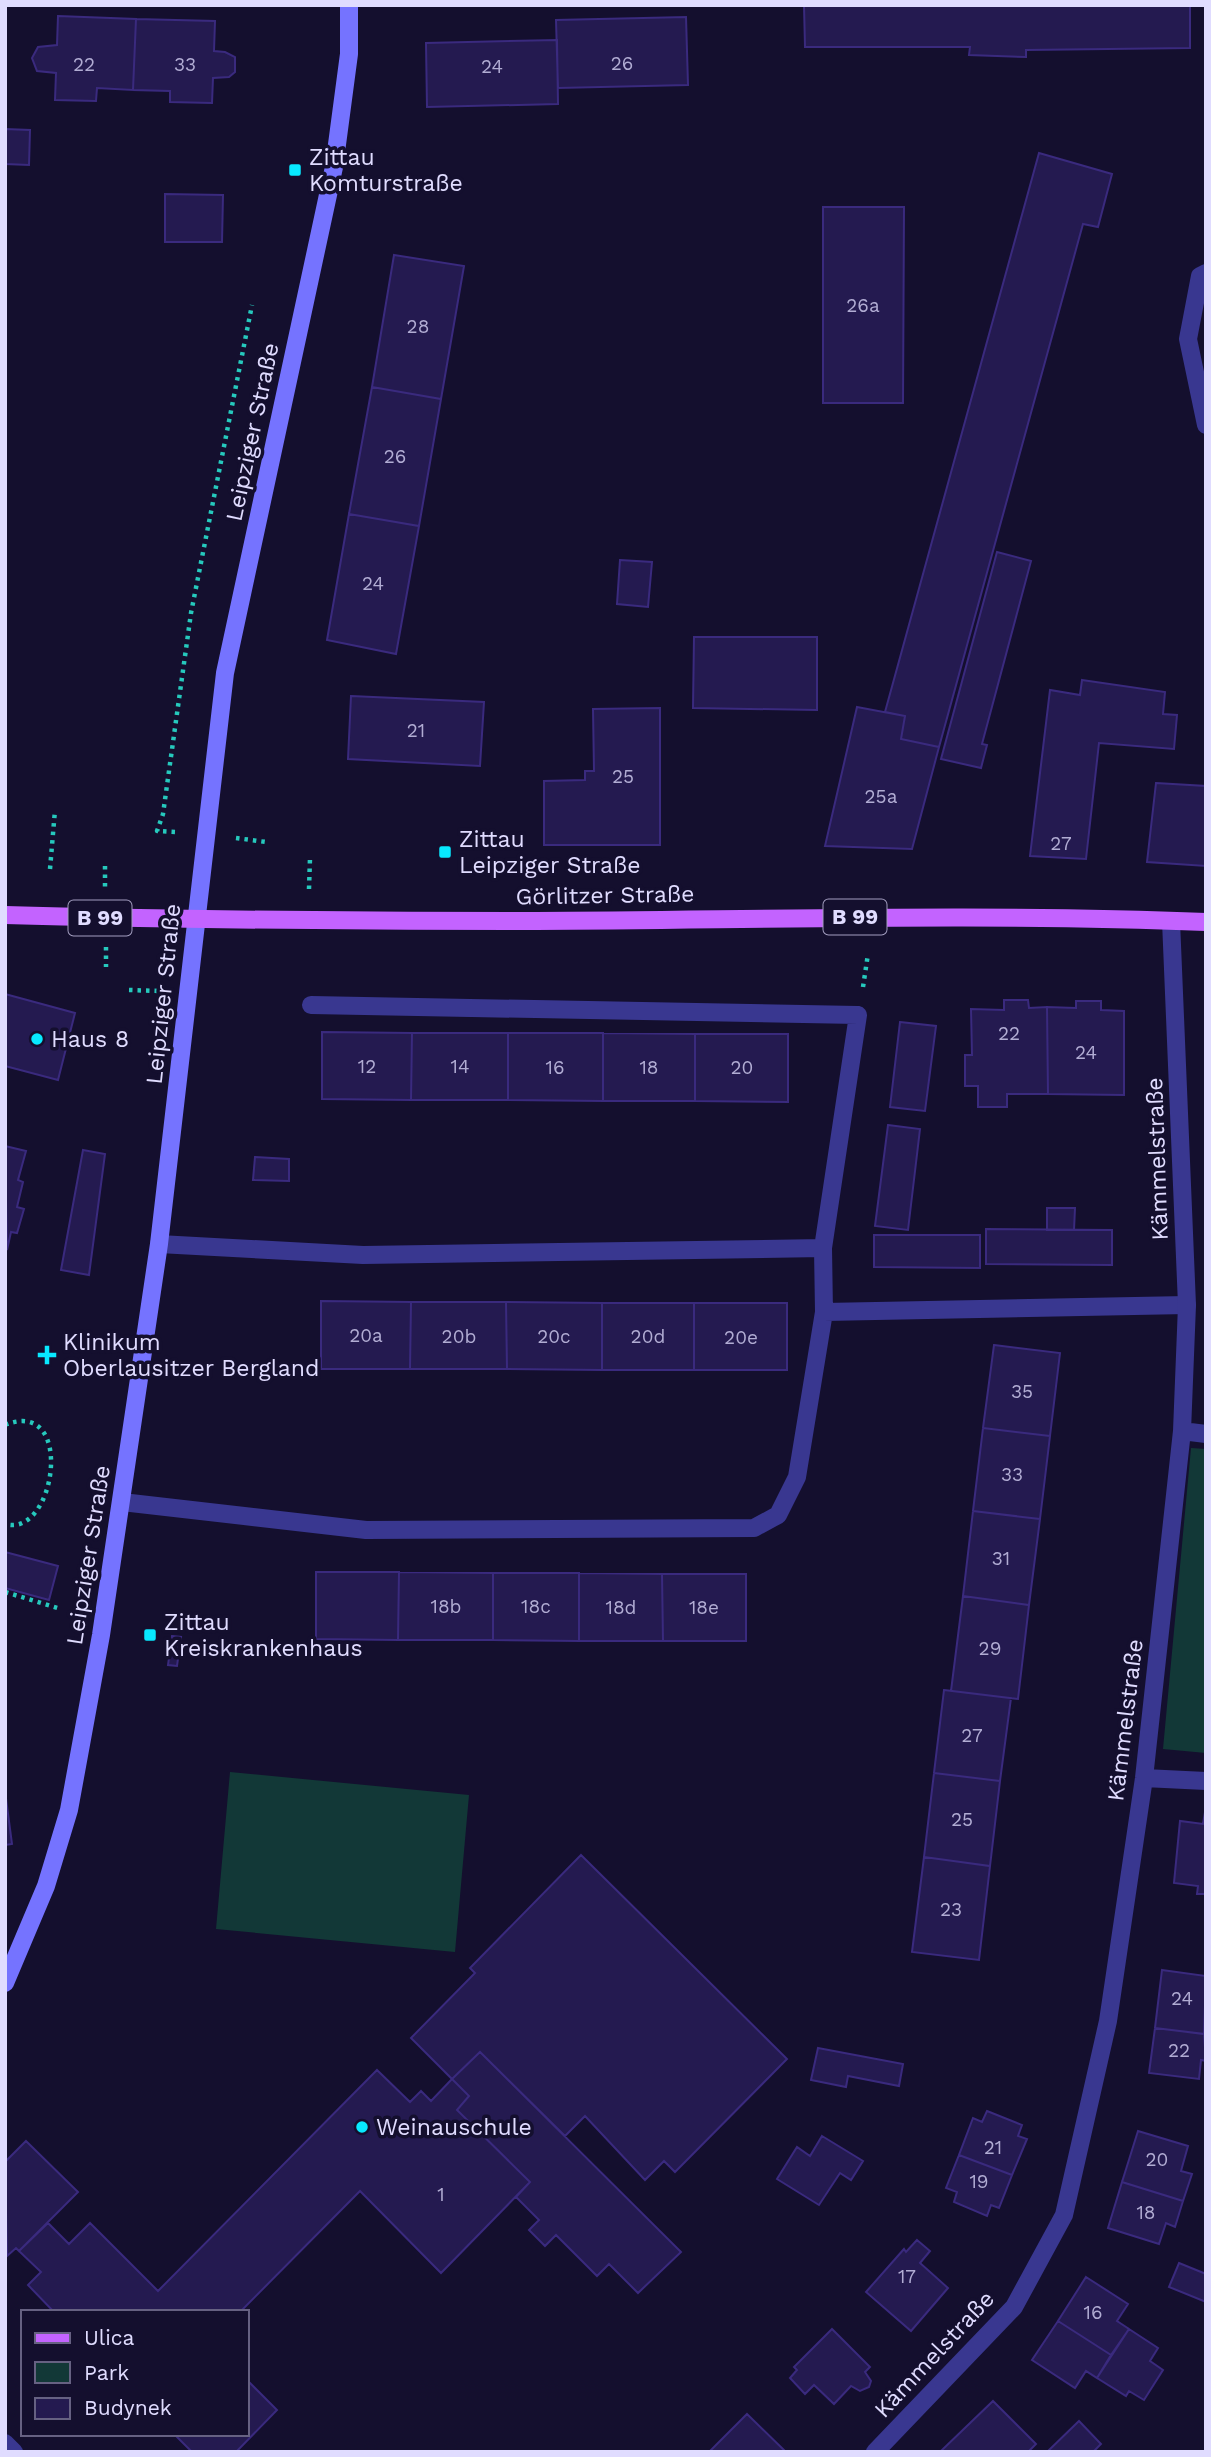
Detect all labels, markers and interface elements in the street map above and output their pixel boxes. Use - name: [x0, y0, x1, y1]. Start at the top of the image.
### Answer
- house number: 26: [611, 52, 633, 75]
- house number: 22: [73, 53, 95, 76]
- house number: 33: [174, 53, 196, 76]
- house number: 24: [481, 55, 503, 78]
- place label: Zittau Komturstraße: [309, 144, 463, 197]
- marker: Zittau Komturstraße: [287, 162, 303, 178]
- house number: 26a: [846, 294, 880, 317]
- house number: 28: [407, 315, 429, 338]
- street label: Leipziger Straße: [220, 340, 285, 524]
- house number: 26: [384, 445, 406, 468]
- house number: 24: [362, 572, 384, 595]
- house number: 21: [407, 719, 425, 742]
- house number: 25: [612, 765, 634, 788]
- house number: 25a: [865, 785, 898, 808]
- place label: Zittau Leipziger Straße: [459, 826, 641, 879]
- house number: 27: [1050, 832, 1072, 855]
- marker: Zittau Leipziger Straße: [437, 844, 453, 860]
- street label: Görlitzer Straße: [515, 880, 695, 911]
- road number: B 99: [68, 900, 132, 936]
- road number: B 99: [824, 900, 886, 934]
- street label: Leipziger Straße: [141, 902, 186, 1086]
- house number: 22: [998, 1022, 1020, 1045]
- place label: Haus 8: [51, 1026, 129, 1053]
- marker: Haus 8: [29, 1031, 45, 1047]
- house number: 24: [1075, 1041, 1097, 1064]
- house number: 12: [358, 1055, 376, 1078]
- house number: 14: [450, 1055, 470, 1078]
- house number: 16: [546, 1056, 564, 1079]
- house number: 18: [639, 1056, 659, 1079]
- house number: 20: [731, 1056, 753, 1079]
- street label: Kämmelstraße: [1141, 1077, 1174, 1241]
- house number: 20a: [349, 1324, 383, 1347]
- house number: 20b: [442, 1325, 476, 1348]
- house number: 20c: [537, 1325, 571, 1348]
- house number: 20d: [631, 1325, 665, 1348]
- house number: 20e: [724, 1326, 758, 1349]
- place label: Klinikum Oberlausitzer Bergland: [63, 1329, 319, 1382]
- marker: Klinikum Oberlausitzer Bergland: [37, 1345, 57, 1365]
- house number: 35: [1011, 1380, 1033, 1403]
- street label: Leipziger Straße: [61, 1463, 116, 1647]
- house number: 33: [1001, 1463, 1023, 1486]
- house number: 31: [992, 1547, 1010, 1570]
- house number: 18b: [430, 1595, 462, 1618]
- house number: 18c: [521, 1595, 551, 1618]
- house number: 18d: [605, 1596, 637, 1619]
- house number: 18e: [689, 1596, 719, 1619]
- place label: Zittau Kreiskrankenhaus: [164, 1609, 363, 1662]
- marker: Zittau Kreiskrankenhaus: [142, 1627, 158, 1643]
- house number: 29: [979, 1637, 1001, 1660]
- street label: Kämmelstraße: [1102, 1637, 1149, 1803]
- house number: 27: [961, 1724, 983, 1747]
- house number: 25: [951, 1808, 973, 1831]
- house number: 23: [940, 1898, 962, 1921]
- house number: 24: [1171, 1987, 1193, 2010]
- house number: 22: [1168, 2039, 1190, 2062]
- place label: Weinauschule: [376, 2114, 532, 2141]
- marker: Weinauschule: [354, 2119, 370, 2135]
- house number: 21: [984, 2136, 1002, 2159]
- house number: 20: [1146, 2148, 1168, 2171]
- house number: 19: [969, 2170, 989, 2193]
- house number: 1: [437, 2183, 445, 2206]
- house number: 18: [1136, 2201, 1156, 2224]
- house number: 17: [898, 2265, 916, 2288]
- street label: Kämmelstraße: [869, 2285, 1000, 2423]
- house number: 16: [1084, 2301, 1102, 2324]
- legend: [21, 2310, 248, 2436]
- text: Ulica: [84, 2325, 135, 2350]
- text: Park: [84, 2360, 129, 2385]
- text: Budynek: [84, 2395, 172, 2420]

